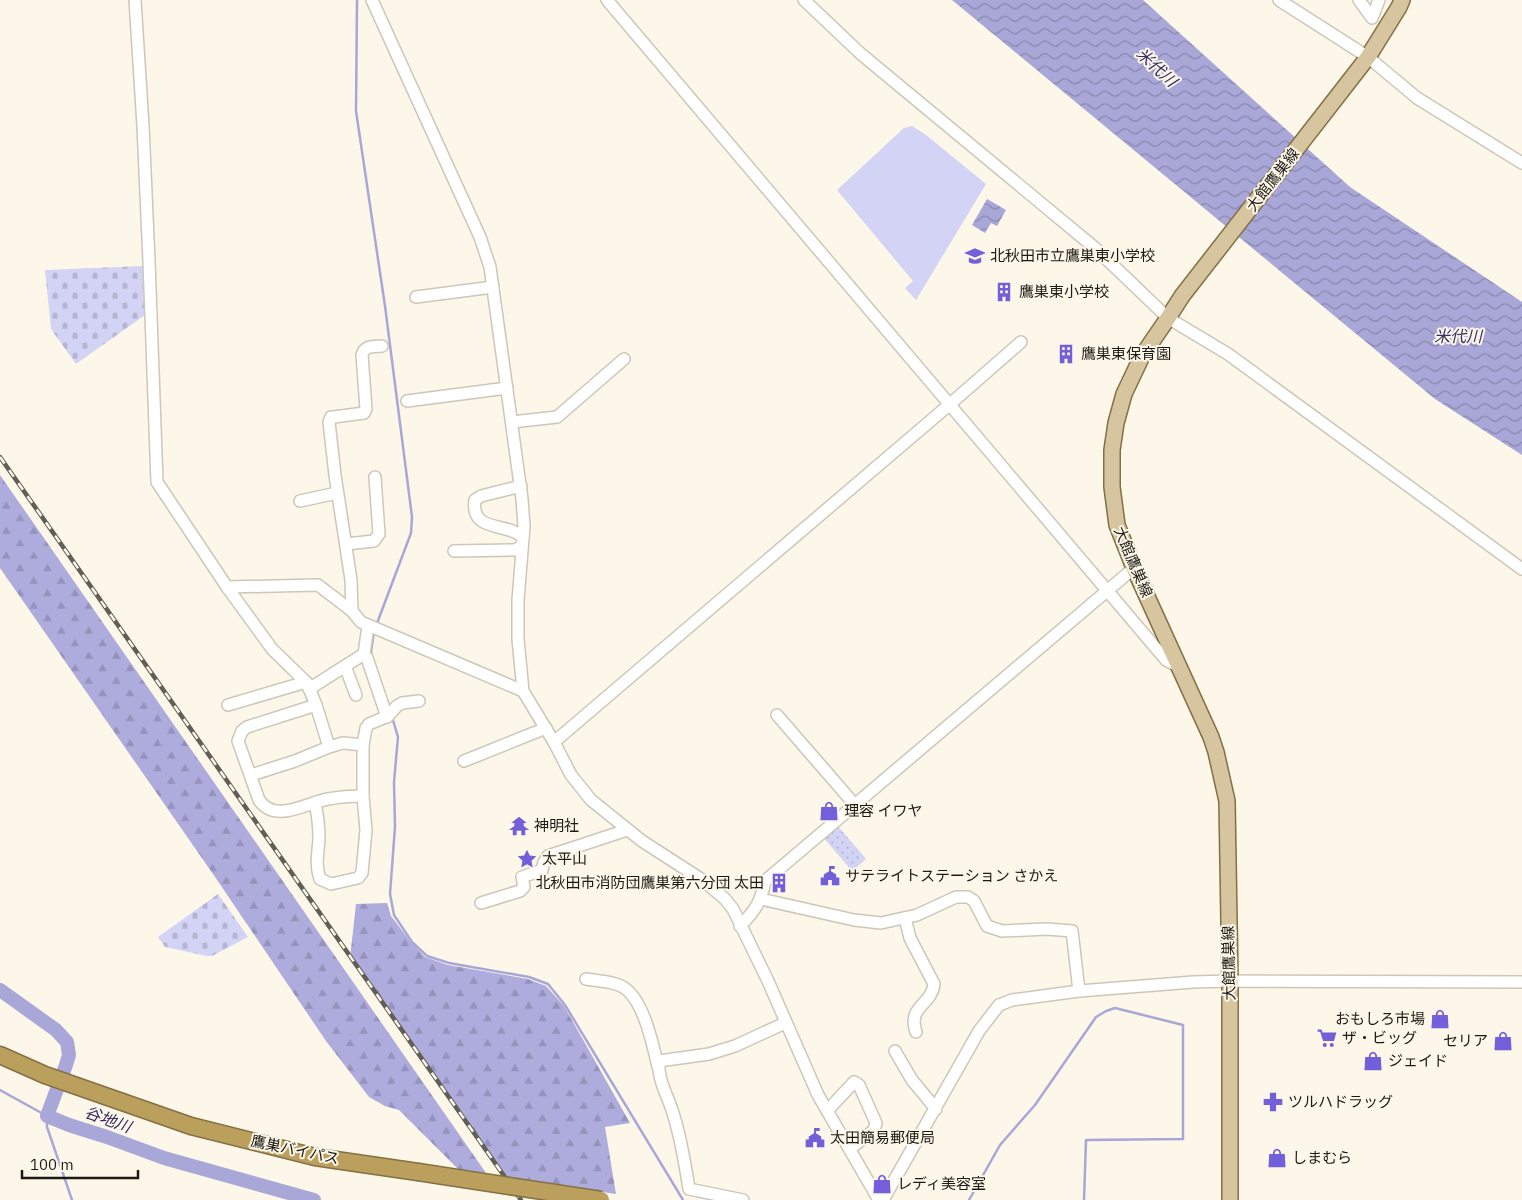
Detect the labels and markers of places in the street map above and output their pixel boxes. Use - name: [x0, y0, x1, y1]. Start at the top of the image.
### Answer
- school or university icon: 北秋田市立鷹巣東小学校: [964, 245, 986, 267]
- place label: 北秋田市立鷹巣東小学校: [990, 246, 1155, 265]
- building icon: 鷹巣東小学校: [993, 281, 1015, 303]
- place label: 鷹巣東小学校: [1019, 282, 1109, 301]
- building icon: 鷹巣東保育園: [1055, 343, 1077, 365]
- place label: 鷹巣東保育園: [1081, 344, 1171, 363]
- shop icon: 理容 イワヤ: [818, 800, 840, 822]
- place label: 理容 イワヤ: [844, 801, 923, 820]
- temple icon: 神明社: [508, 815, 530, 837]
- place label: 神明社: [534, 816, 579, 835]
- place icon: 太平山: [516, 848, 538, 870]
- place label: 太平山: [542, 849, 587, 868]
- public building icon: サテライトステーション さかえ: [819, 865, 841, 887]
- place label: サテライトステーション さかえ: [845, 866, 1058, 885]
- building icon: 北秋田市消防団鷹巣第六分団 太田: [768, 872, 790, 894]
- place label: 北秋田市消防団鷹巣第六分団 太田: [535, 873, 764, 892]
- shop icon: おもしろ市場: [1429, 1008, 1451, 1030]
- place label: おもしろ市場: [1335, 1009, 1425, 1028]
- supermarket icon: ザ・ビッグ: [1316, 1027, 1338, 1049]
- place label: ザ・ビッグ: [1342, 1028, 1417, 1047]
- shop icon: セリア: [1492, 1030, 1514, 1052]
- place label: セリア: [1443, 1031, 1488, 1050]
- shop icon: ジェイド: [1362, 1050, 1384, 1072]
- place label: ジェイド: [1388, 1051, 1448, 1070]
- pharmacy icon: ツルハドラッグ: [1262, 1091, 1284, 1113]
- place label: ツルハドラッグ: [1288, 1092, 1393, 1111]
- public building icon: 太田簡易郵便局: [804, 1127, 826, 1149]
- place label: 太田簡易郵便局: [830, 1128, 935, 1147]
- shop icon: しまむら: [1266, 1147, 1288, 1169]
- place label: しまむら: [1292, 1148, 1352, 1167]
- shop icon: レディ美容室: [871, 1173, 893, 1195]
- place label: レディ美容室: [897, 1174, 986, 1193]

